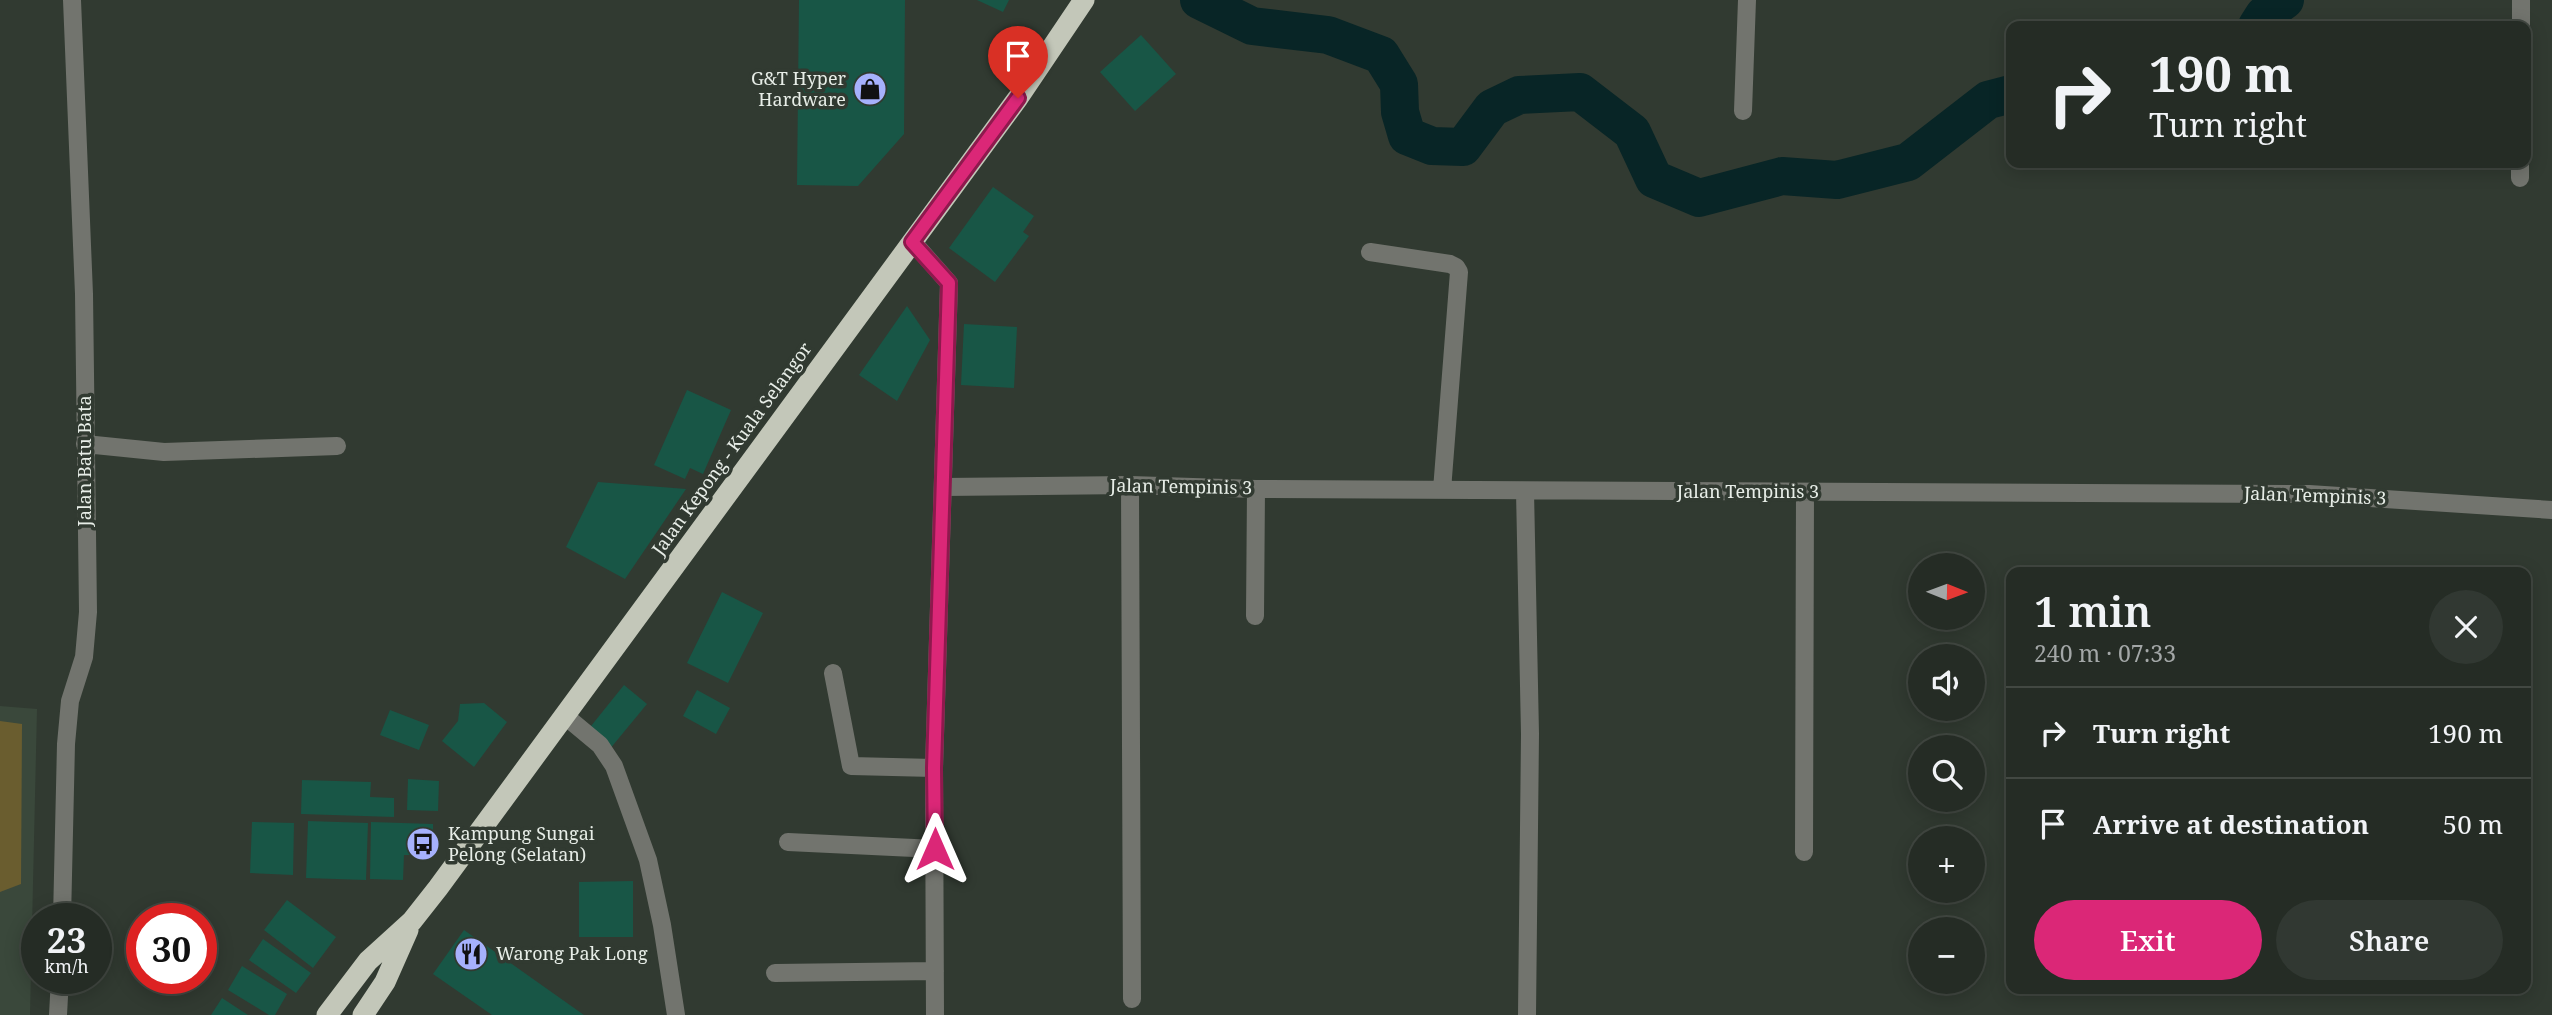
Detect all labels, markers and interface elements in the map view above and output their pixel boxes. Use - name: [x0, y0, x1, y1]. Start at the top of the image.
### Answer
- pin: [988, 26, 1048, 98]
- icon: arrive: [999, 37, 1037, 75]
- text: 190 m: [2149, 40, 2293, 106]
- icon: right: [2034, 49, 2125, 140]
- place label: G&T Hyper Hardware: [751, 66, 847, 111]
- shop icon: G&T Hyper Hardware: [851, 70, 889, 108]
- text: Turn right: [2149, 103, 2307, 146]
- street label: Jalan Kepong - Kuala Selangor: [645, 337, 817, 560]
- street label: Jalan Batu Bata: [72, 395, 96, 528]
- street label: Jalan Tempinis 3: [1109, 473, 1252, 499]
- street label: Jalan Tempinis 3: [1676, 479, 1819, 503]
- street label: Jalan Tempinis 3: [2242, 480, 2387, 509]
- north arrow: [1908, 553, 1984, 630]
- map controls: [1908, 553, 1985, 994]
- text: 1 min: [2034, 582, 2151, 639]
- button: close: [2429, 590, 2503, 664]
- text: 240 m · 07:33: [2034, 637, 2176, 669]
- button: sound: [1908, 644, 1985, 721]
- icon: right: [2034, 714, 2072, 752]
- text: Turn right: [2093, 715, 2230, 751]
- text: 190 m: [2428, 715, 2503, 751]
- button: search: [1908, 735, 1985, 812]
- icon: arrive: [2034, 805, 2072, 843]
- text: Arrive at destination: [2093, 806, 2369, 842]
- text: 50 m: [2443, 806, 2503, 842]
- position arrow: [898, 812, 972, 886]
- place label: Kampung Sungai Pelong (Selatan): [448, 821, 595, 866]
- bus stop icon: Kampung Sungai Pelong (Selatan): [404, 825, 442, 863]
- button: +: [1908, 826, 1985, 903]
- button: Exit: [2034, 900, 2262, 980]
- button: Share: [2276, 900, 2503, 980]
- speed limit sign: 30: [126, 903, 217, 994]
- text: 23: [47, 916, 86, 963]
- button: −: [1908, 917, 1985, 994]
- restaurant icon: Warong Pak Long: [452, 935, 490, 973]
- place label: Warong Pak Long: [496, 941, 648, 965]
- text: km/h: [44, 954, 89, 978]

